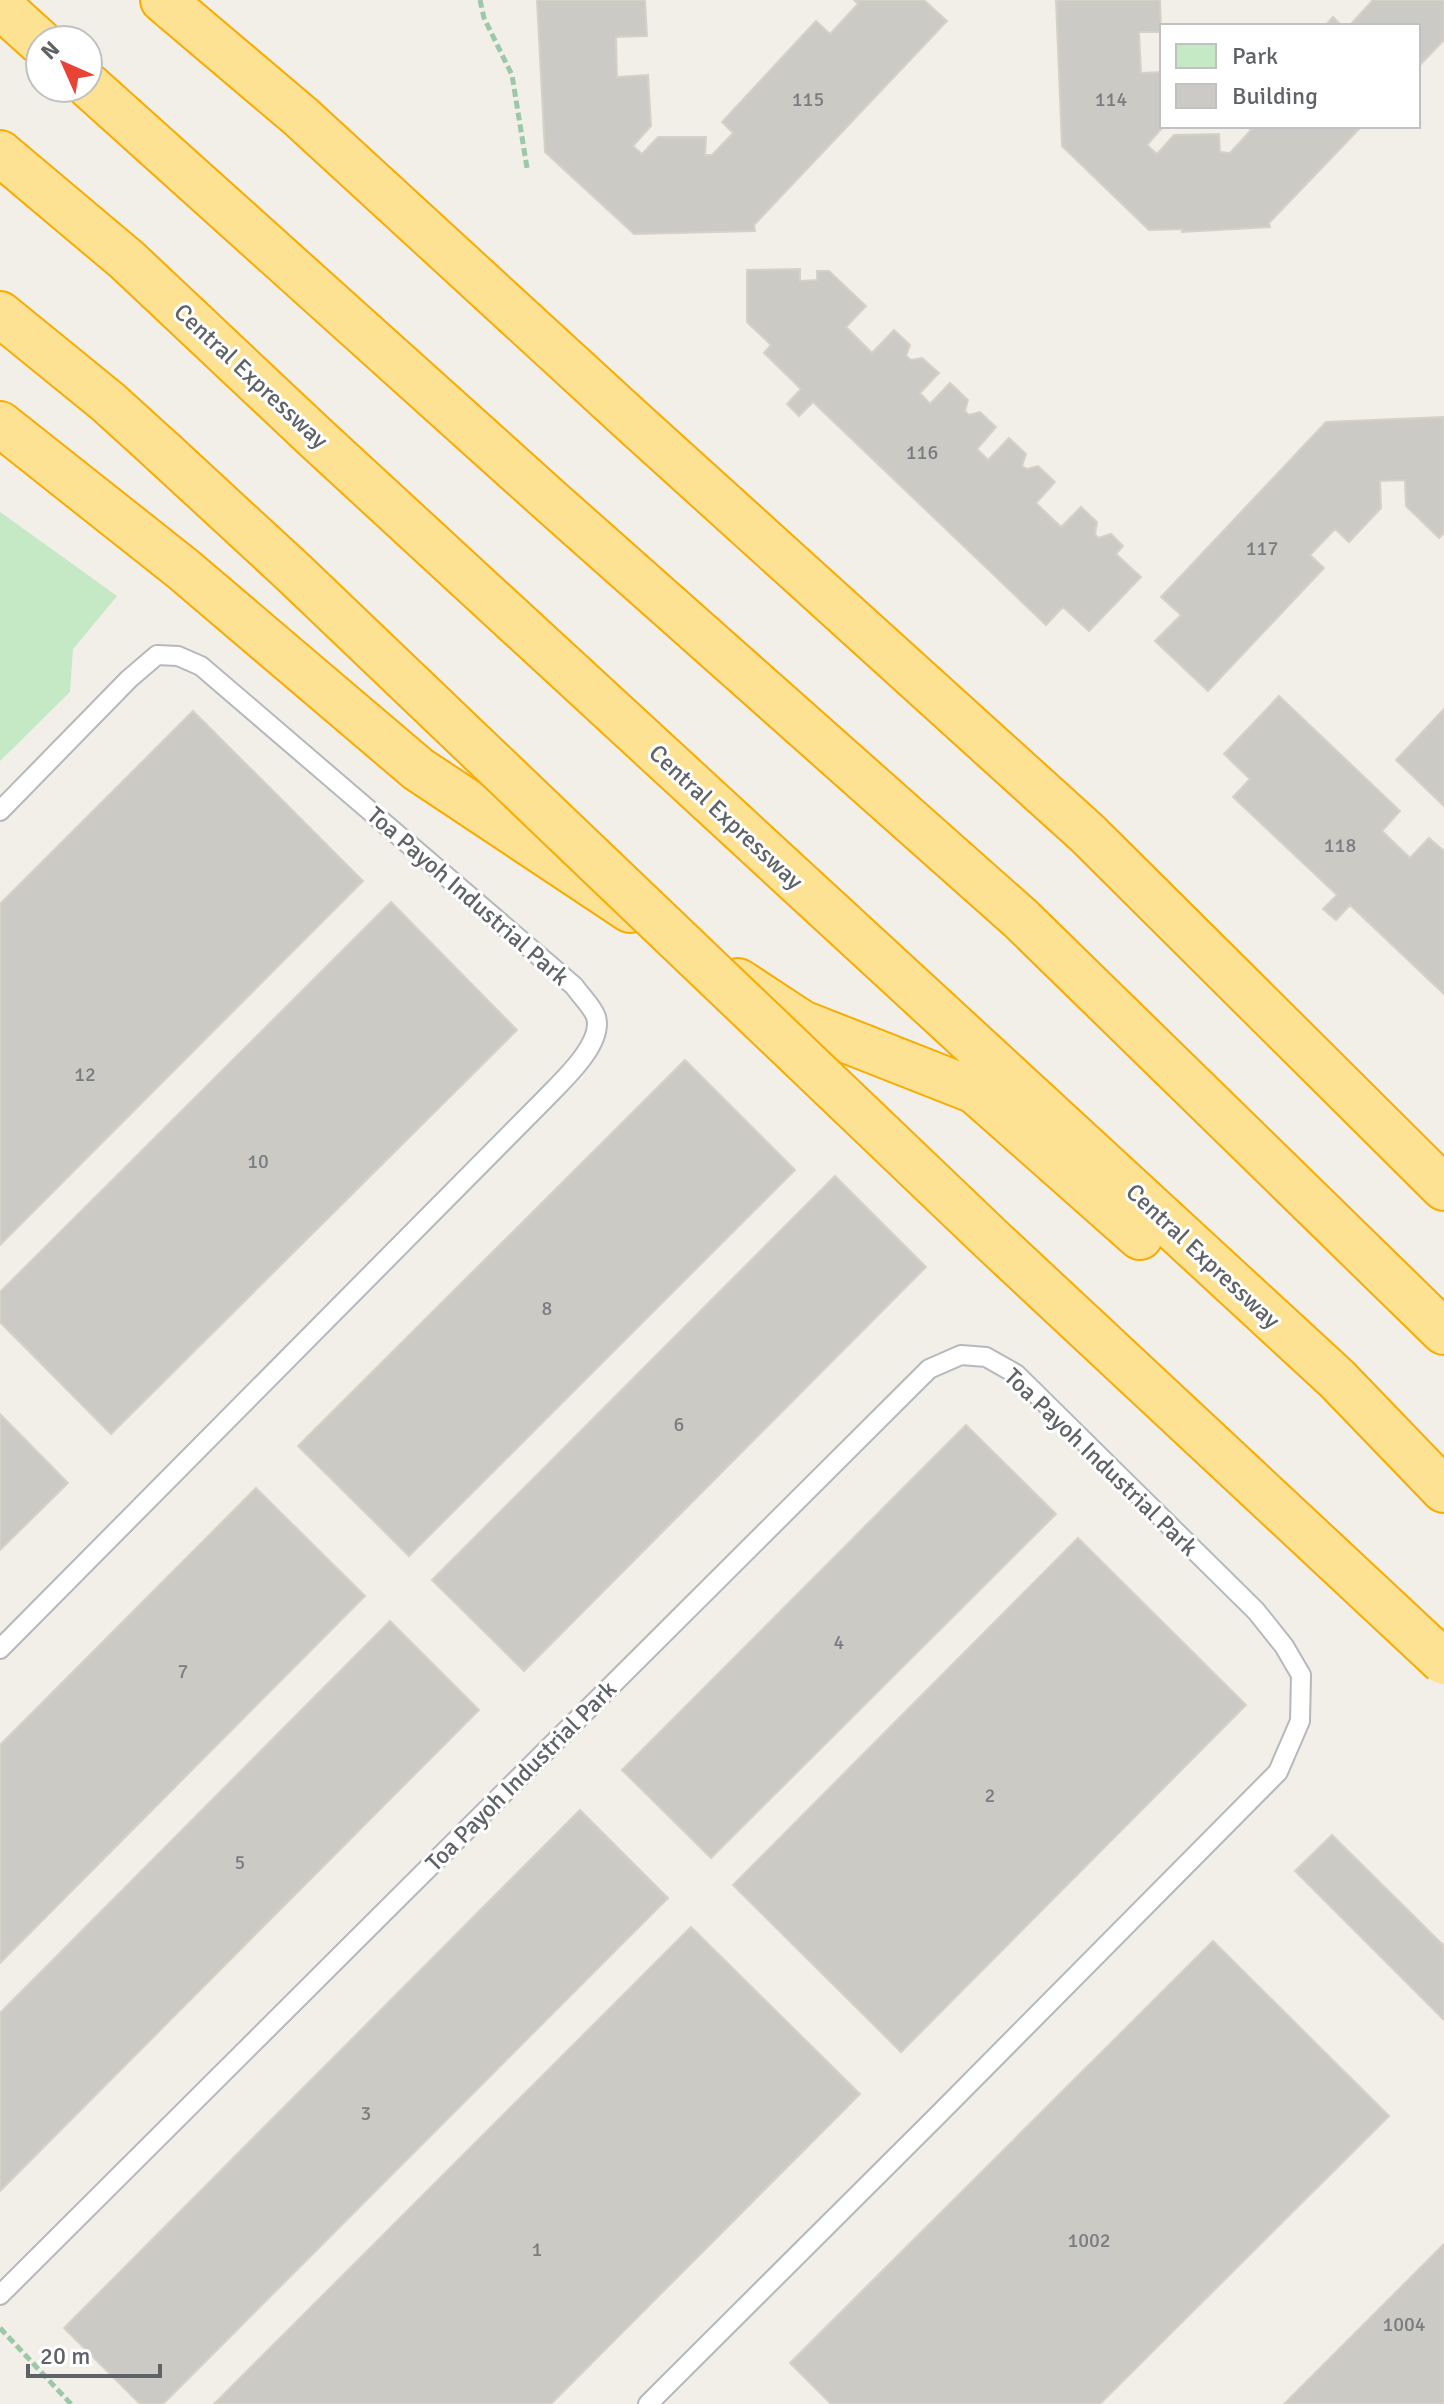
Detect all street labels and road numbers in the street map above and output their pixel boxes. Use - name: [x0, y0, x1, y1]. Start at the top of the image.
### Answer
- street label: Central Expressway: [168, 297, 334, 455]
- street label: Central Expressway: [643, 738, 809, 896]
- street label: Toa Payoh Industrial Park: [361, 800, 575, 992]
- street label: Central Expressway: [1120, 1177, 1286, 1335]
- street label: Toa Payoh Industrial Park: [998, 1362, 1204, 1562]
- street label: Toa Payoh Industrial Park: [419, 1674, 623, 1878]

